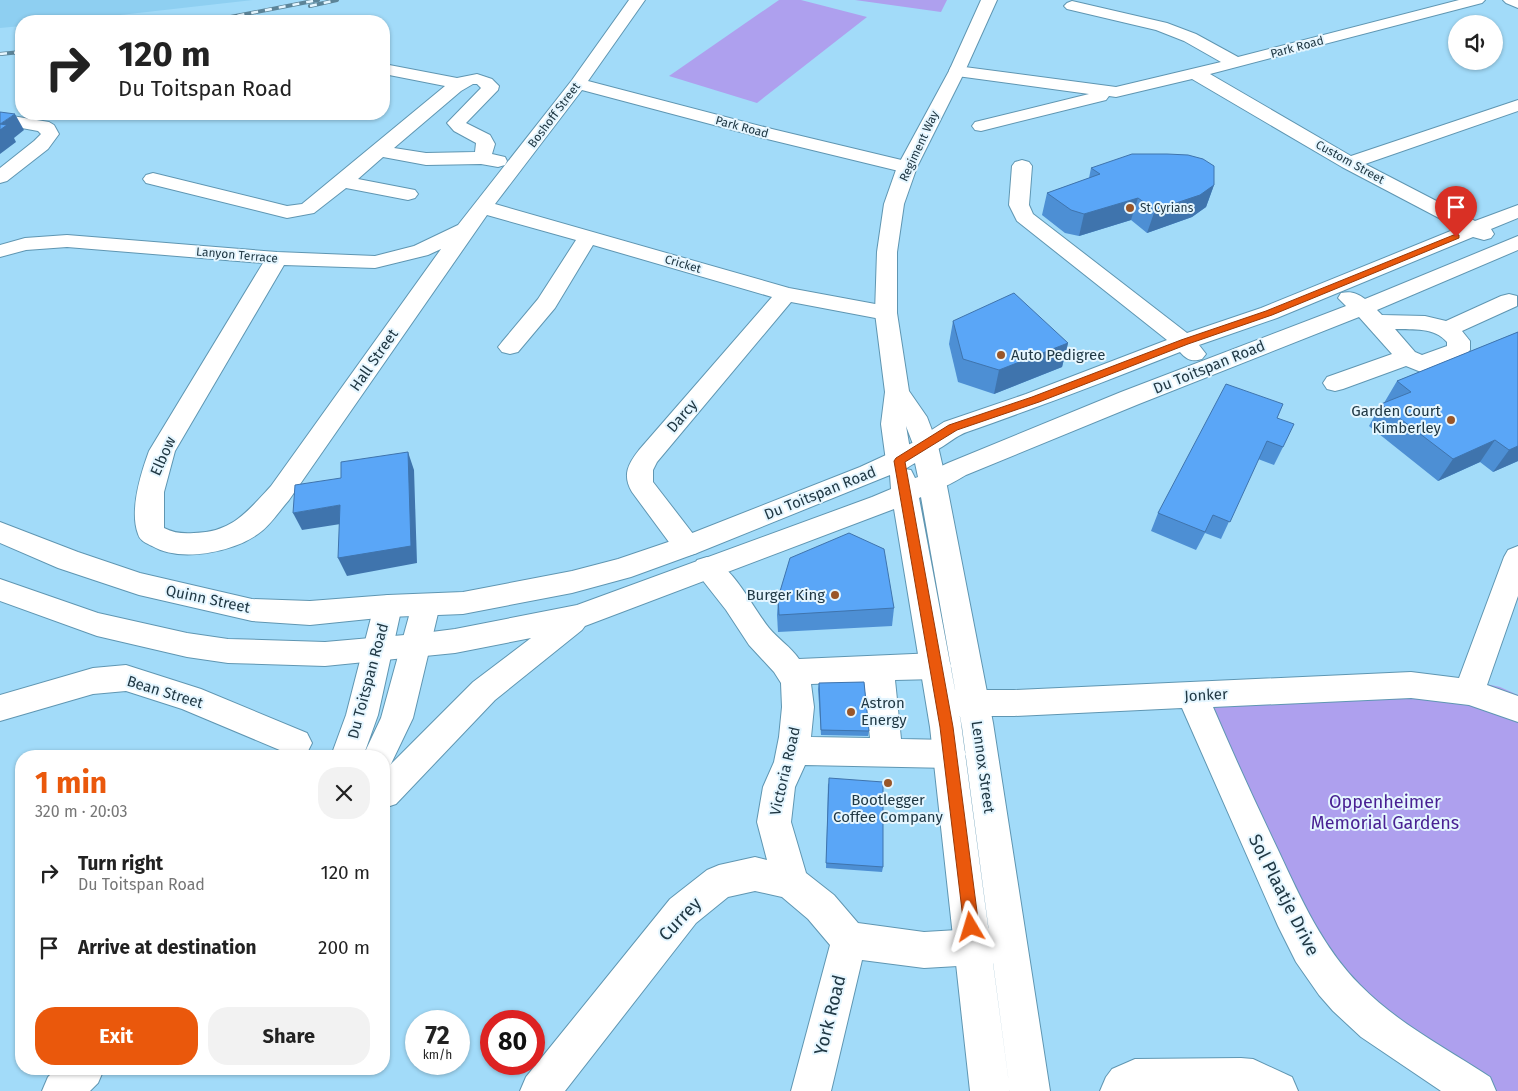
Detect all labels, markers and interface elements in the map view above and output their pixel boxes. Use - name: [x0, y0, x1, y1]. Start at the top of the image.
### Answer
- map controls: [1448, 15, 1503, 70]
- button: sound: [1448, 15, 1503, 70]
- text: 120 m: [118, 33, 211, 75]
- street label: Park Road: [1269, 33, 1325, 61]
- icon: right: [35, 35, 100, 100]
- text: Du Toitspan Road: [118, 75, 293, 102]
- street label: Boshoff Street: [525, 79, 583, 150]
- street label: Regiment Way: [897, 108, 942, 184]
- street label: Park Road: [714, 113, 770, 141]
- street label: Custom Street: [1313, 137, 1387, 187]
- pin: [1435, 186, 1477, 237]
- icon: arrive: [1442, 193, 1470, 221]
- place label: St Cyrians: [1140, 201, 1194, 215]
- marker: St Cyrians: [1124, 202, 1136, 214]
- street label: Lanyon Terrace: [196, 244, 278, 266]
- street label: Cricket: [663, 252, 703, 276]
- street label: Hall Street: [346, 325, 402, 395]
- street label: Du Toitspan Road: [1150, 336, 1268, 398]
- place label: Auto Pedigree: [1011, 346, 1105, 364]
- marker: Auto Pedigree: [995, 349, 1007, 361]
- street label: Darcy: [663, 395, 702, 436]
- place label: Garden Court Kimberley: [1351, 402, 1442, 437]
- marker: Garden Court Kimberley: [1445, 414, 1457, 426]
- street label: Elbow: [146, 434, 180, 478]
- street label: Du Toitspan Road: [761, 462, 879, 524]
- street label: Quinn Street: [164, 581, 252, 617]
- place label: Burger King: [746, 586, 825, 604]
- marker: Burger King: [829, 589, 841, 601]
- street label: Du Toitspan Road: [344, 621, 392, 741]
- street label: Bean Street: [125, 672, 206, 712]
- street label: Jonker: [1184, 685, 1228, 705]
- place label: Astron Energy: [861, 694, 907, 729]
- marker: Astron Energy: [845, 706, 857, 718]
- street label: Lennox Street: [968, 719, 998, 815]
- street label: Victoria Road: [766, 725, 804, 817]
- text: 1 min: [35, 765, 107, 801]
- button: close: [318, 767, 370, 819]
- marker: Bootlegger Coffee Company: [882, 777, 894, 789]
- place label: Bootlegger Coffee Company: [833, 791, 944, 826]
- park label: Oppenheimer Memorial Gardens: [1311, 791, 1459, 834]
- text: 320 m · 20:03: [35, 802, 127, 821]
- street label: Sol Plaatje Drive: [1244, 830, 1324, 960]
- text: Turn right: [78, 852, 163, 875]
- icon: right: [35, 859, 63, 887]
- text: 120 m: [320, 861, 370, 884]
- text: Du Toitspan Road: [78, 875, 205, 894]
- street label: Currey: [654, 892, 706, 945]
- position arrow: [944, 900, 996, 952]
- icon: arrive: [35, 934, 63, 962]
- text: Arrive at destination: [78, 936, 257, 959]
- text: 200 m: [318, 936, 370, 959]
- street label: York Road: [809, 973, 851, 1057]
- button: Exit: [35, 1007, 198, 1065]
- button: Share: [208, 1007, 370, 1065]
- speed limit sign: 80: [480, 1010, 545, 1075]
- text: 72: [425, 1021, 450, 1051]
- text: km/h: [423, 1048, 452, 1062]

